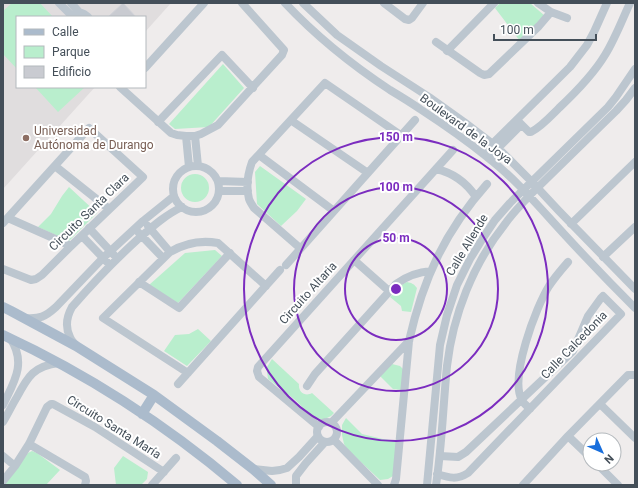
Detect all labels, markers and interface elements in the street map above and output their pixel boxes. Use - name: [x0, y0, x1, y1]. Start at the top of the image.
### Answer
- legend: [16, 16, 146, 88]
- scale bar: [494, 16, 596, 42]
- text: 100 m: [500, 23, 534, 37]
- text: Calle: [52, 25, 79, 39]
- text: Parque: [52, 45, 90, 59]
- text: Edificio: [52, 65, 91, 79]
- street label: Boulevard de la Joya: [417, 91, 515, 167]
- place label: Universidad Autónoma de Durango: [34, 124, 154, 152]
- text: 150 m: [379, 130, 413, 144]
- marker: Universidad Autónoma de Durango: [21, 133, 31, 143]
- street label: Circuito Santa Clara: [46, 170, 132, 254]
- text: 100 m: [379, 180, 413, 194]
- street label: Calle Allende: [443, 212, 491, 278]
- text: 50 m: [382, 231, 410, 245]
- street label: Circuito Altaria: [276, 259, 340, 327]
- centre of rings: [389, 282, 403, 296]
- street label: Calle Calcedonia: [538, 308, 610, 382]
- street label: Circuito Santa María: [64, 392, 164, 462]
- north arrow: [582, 432, 622, 472]
- text: N: [601, 451, 616, 466]

